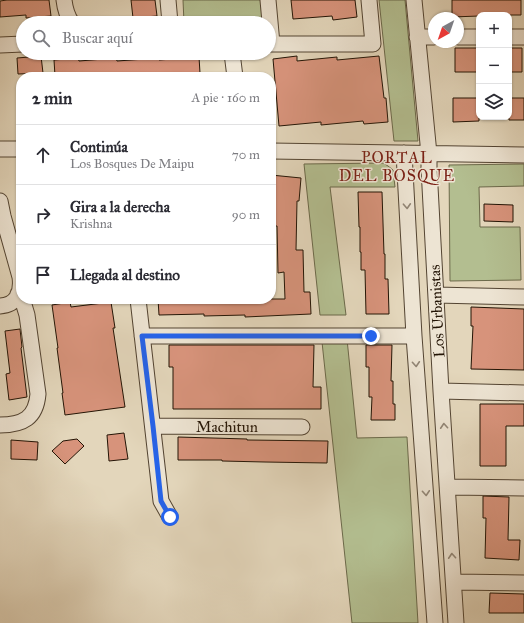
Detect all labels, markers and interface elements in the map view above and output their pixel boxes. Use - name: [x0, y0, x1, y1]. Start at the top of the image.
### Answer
- north arrow: [428, 12, 464, 48]
- map controls: [476, 12, 512, 120]
- button: +: [476, 12, 512, 48]
- search box: [16, 16, 276, 60]
- icon: search: [30, 27, 52, 49]
- text: Buscar aquí: [62, 29, 133, 47]
- button: −: [476, 48, 512, 84]
- button: layers: [476, 84, 512, 120]
- text: 2 min: [32, 88, 72, 109]
- text: A pie · 160 m: [192, 90, 260, 106]
- text: Continúa: [70, 138, 128, 156]
- icon: ahead: [32, 144, 54, 166]
- text: 70 m: [232, 147, 260, 163]
- district label: PORTAL DEL BOSQUE: [339, 148, 455, 185]
- text: Los Bosques De Maipu: [70, 156, 194, 172]
- text: Gira a la derecha: [70, 198, 170, 216]
- one-way arrow: [402, 203, 411, 209]
- icon: right: [32, 204, 54, 226]
- text: 90 m: [232, 207, 260, 223]
- text: Krishna: [70, 216, 112, 232]
- icon: arrive: [32, 264, 54, 286]
- street label: Los Urbanistas: [426, 264, 448, 358]
- text: Llegada al destino: [70, 266, 180, 284]
- route end: [362, 327, 380, 345]
- one-way arrow: [412, 361, 421, 367]
- street label: Machitun: [196, 418, 258, 436]
- one-way arrow: [439, 423, 448, 429]
- one-way arrow: [421, 490, 430, 496]
- route start: [161, 508, 179, 526]
- one-way arrow: [448, 553, 456, 559]

